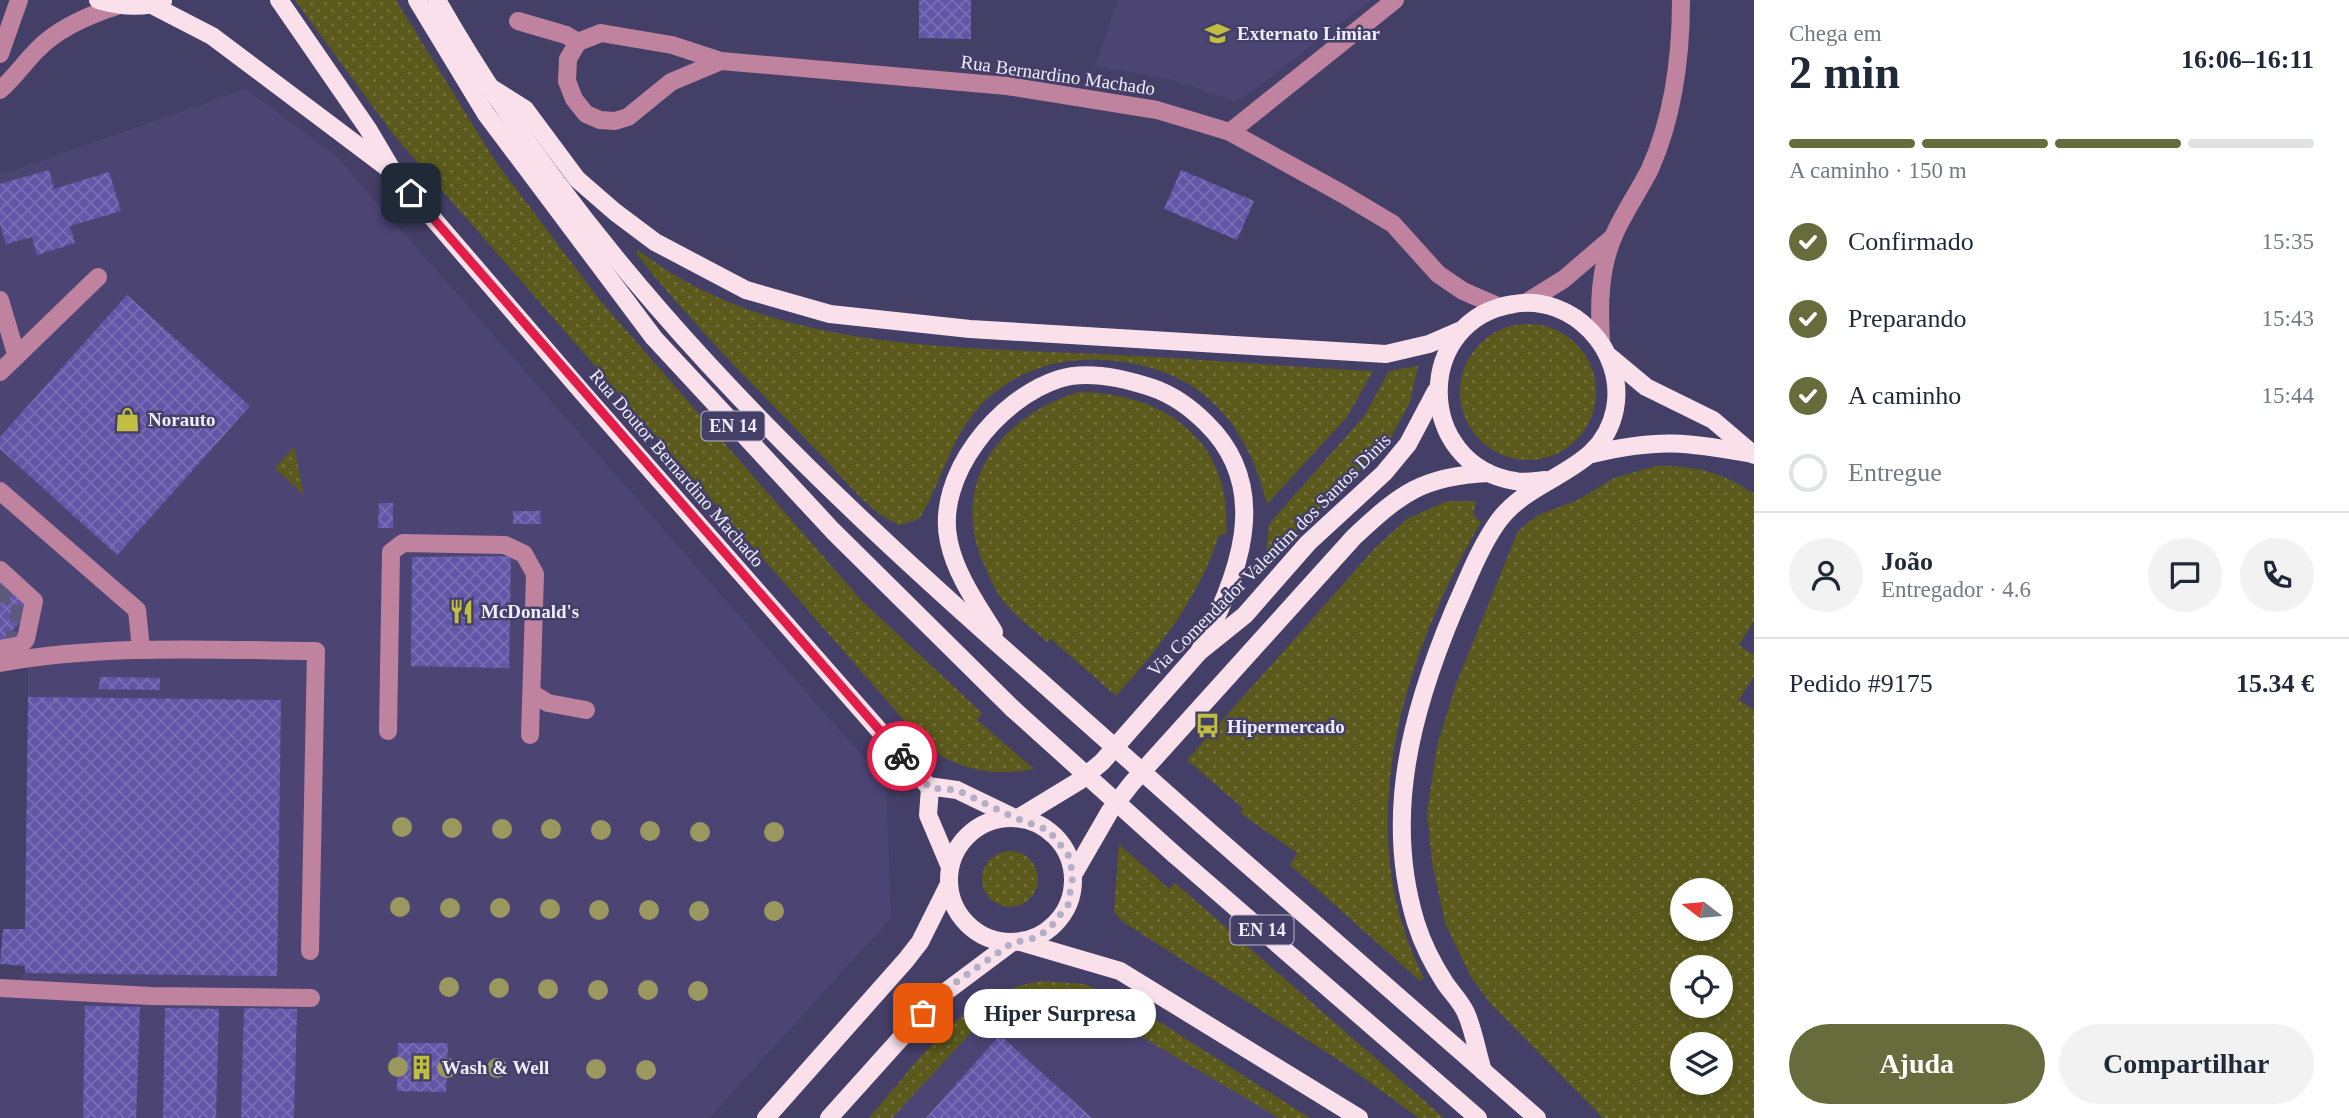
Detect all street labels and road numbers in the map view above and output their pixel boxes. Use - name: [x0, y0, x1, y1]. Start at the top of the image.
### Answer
- street label: Rua Bernardino Machado: [959, 51, 1157, 99]
- street label: Rua Doutor Bernardino Machado: [585, 365, 769, 571]
- road number: EN 14: [702, 412, 764, 440]
- street label: Via Comendador Valentim dos Santos Dinis: [1143, 429, 1395, 681]
- road number: EN 14: [1230, 916, 1294, 945]

